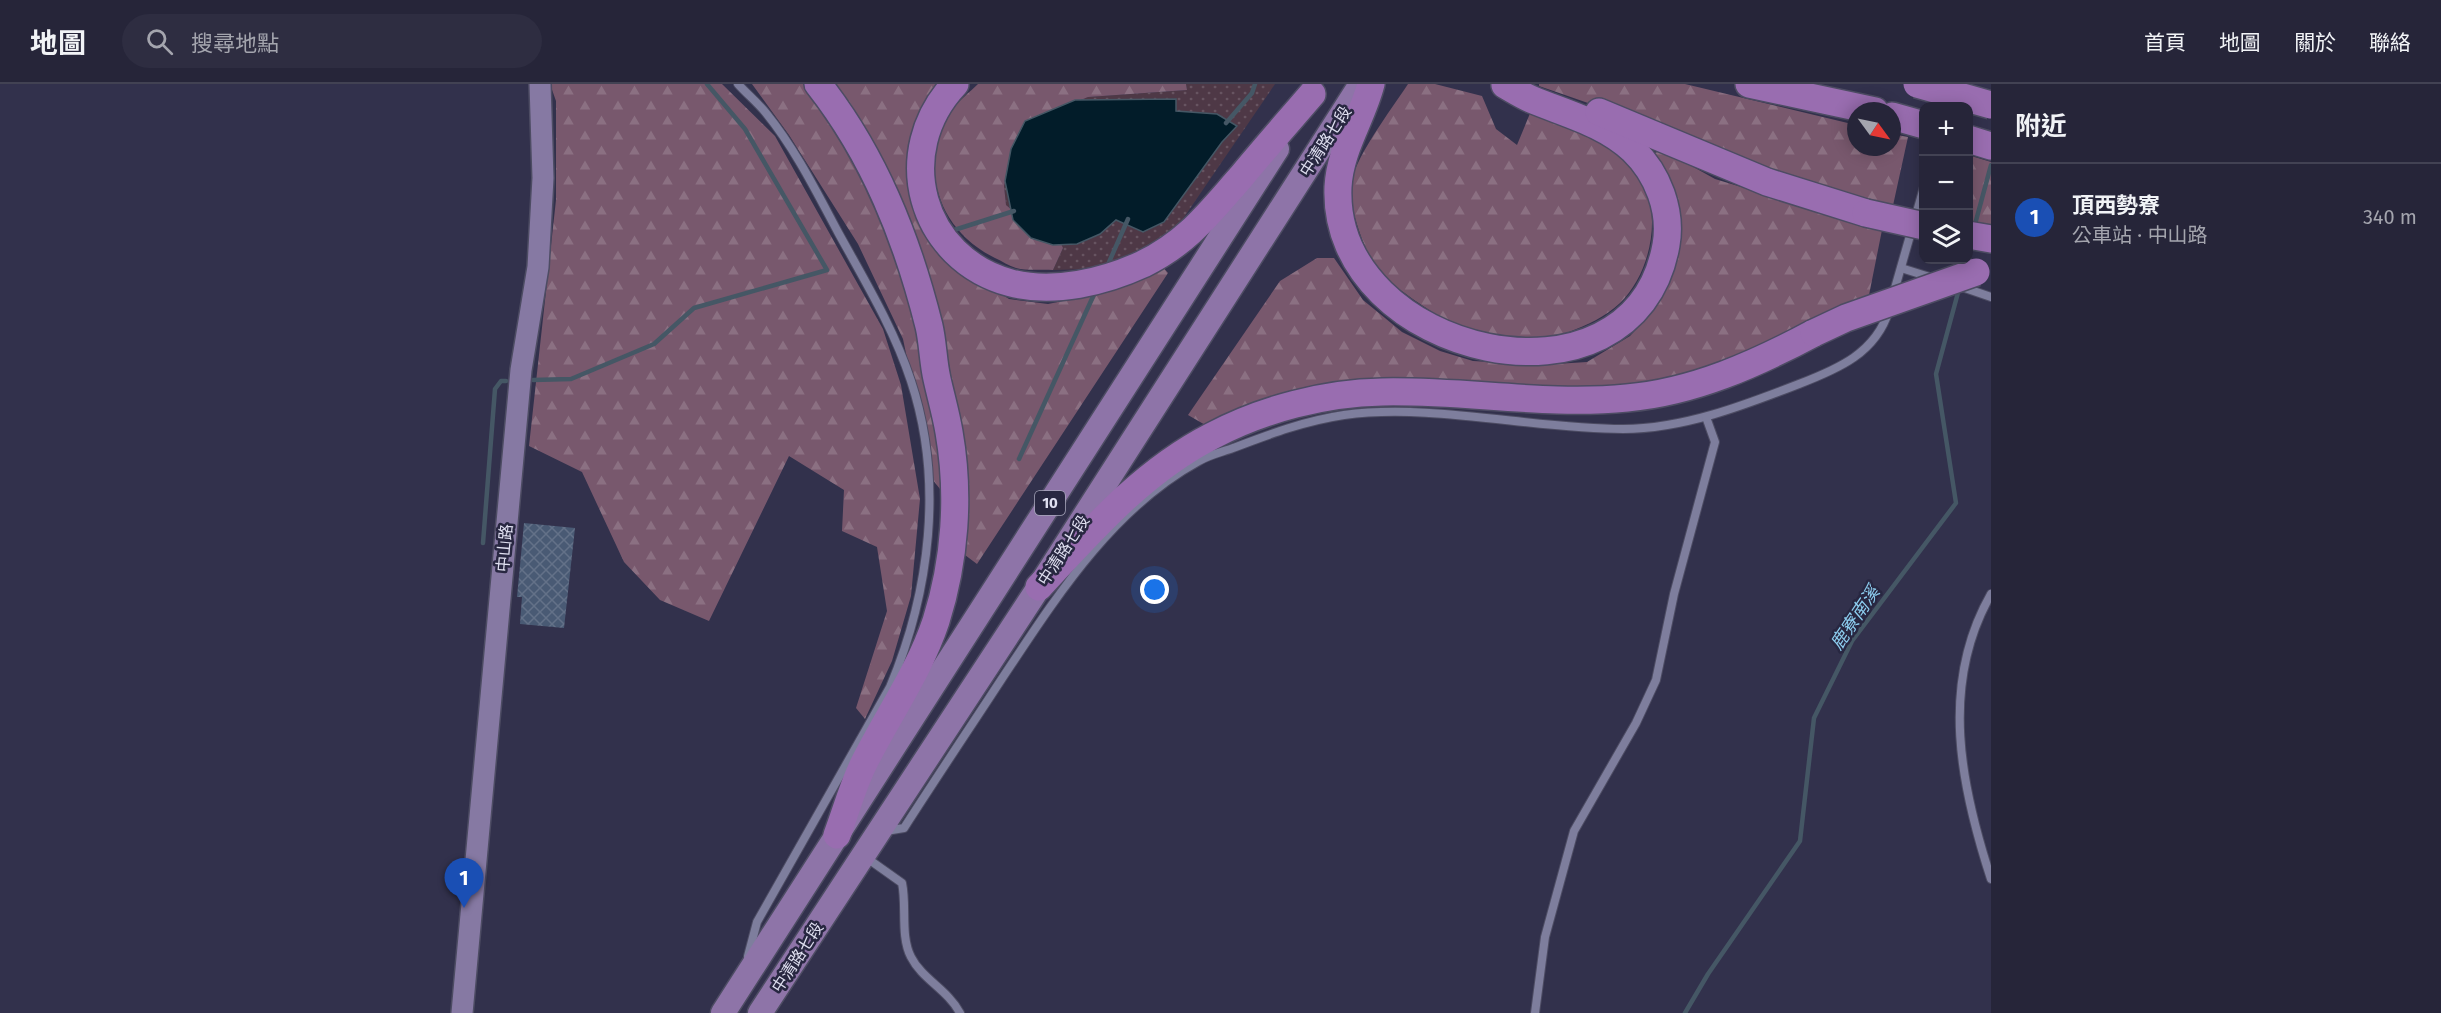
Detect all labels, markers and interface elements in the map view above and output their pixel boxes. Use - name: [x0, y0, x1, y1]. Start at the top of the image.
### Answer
- search box: [122, 14, 542, 68]
- icon: search: [143, 25, 176, 58]
- text: 地圖: [30, 27, 86, 60]
- text: 搜尋地點: [191, 30, 279, 57]
- text: 首頁: [2144, 30, 2186, 56]
- text: 地圖: [2219, 30, 2261, 56]
- text: 關於: [2294, 30, 2336, 56]
- text: 聯絡: [2369, 30, 2411, 56]
- north arrow: [1847, 102, 1901, 156]
- map controls: [1919, 102, 1973, 264]
- button: +: [1919, 102, 1973, 156]
- street label: 中清路七段: [1296, 103, 1355, 180]
- text: 附近: [2015, 111, 2067, 142]
- button: −: [1919, 156, 1973, 210]
- text: 頂西勢寮: [2072, 192, 2160, 219]
- text: 1: [2030, 205, 2039, 229]
- text: 340 m: [2363, 205, 2417, 229]
- button: layers: [1919, 210, 1973, 264]
- text: 公車站 · 中山路: [2072, 223, 2207, 247]
- road number: 10: [1035, 491, 1065, 515]
- street label: 中清路七段: [1034, 512, 1093, 589]
- street label: 中山路: [493, 523, 516, 573]
- your location: [1140, 575, 1169, 604]
- water label: 鹿寮南溪: [1826, 580, 1886, 654]
- pin: 1: [444, 858, 484, 908]
- street label: 中清路七段: [768, 919, 827, 996]

